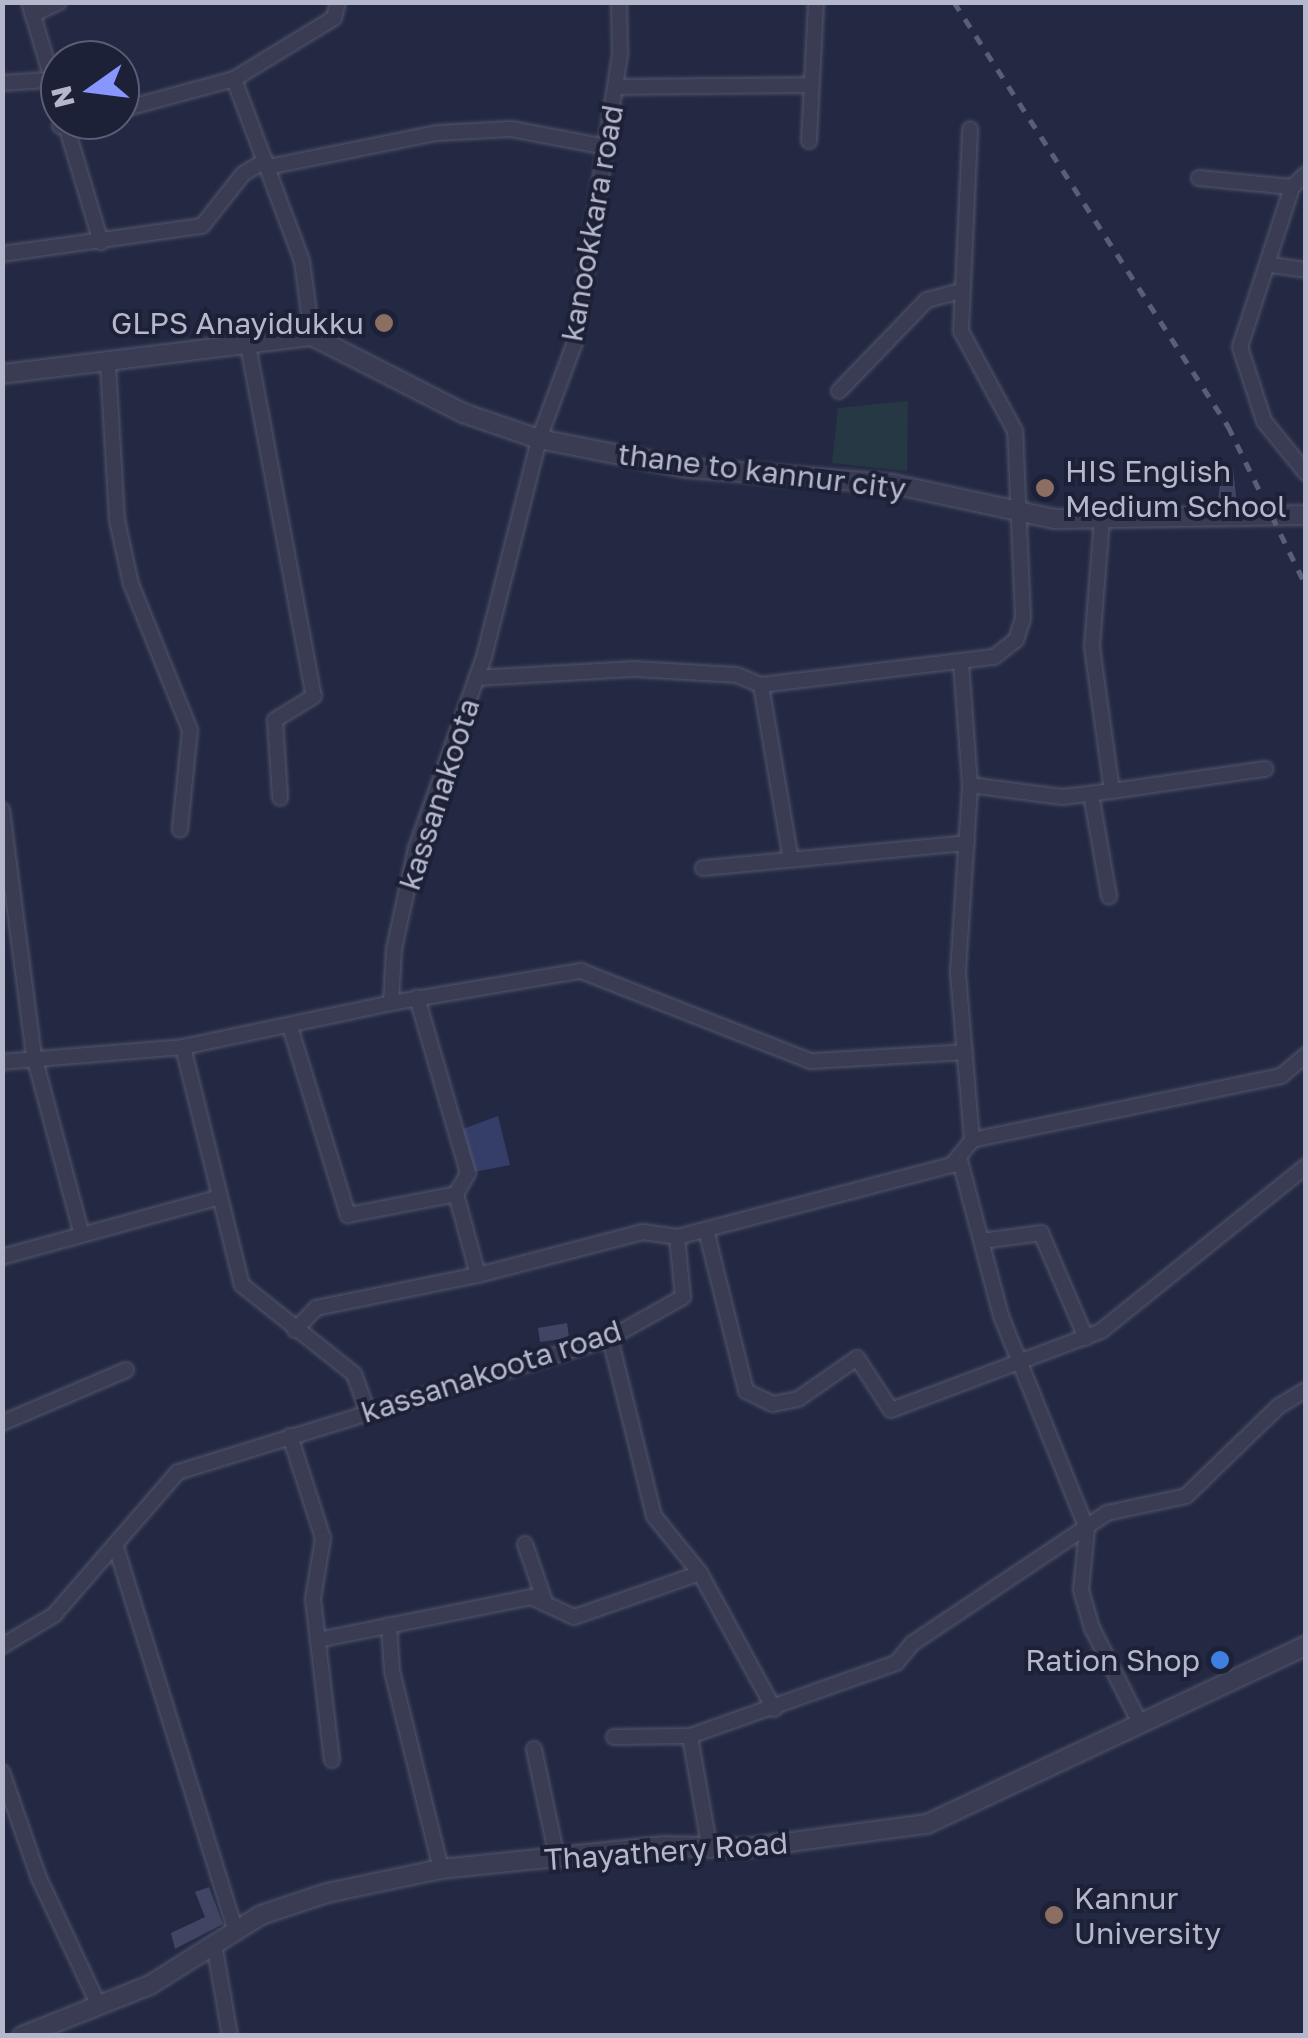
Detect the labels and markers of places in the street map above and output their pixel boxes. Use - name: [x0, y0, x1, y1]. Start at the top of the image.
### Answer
- place label: GLPS Anayidukku: [111, 305, 364, 341]
- marker: GLPS Anayidukku: [373, 312, 395, 334]
- place label: HIS English Medium School: [1065, 453, 1286, 524]
- marker: HIS English Medium School: [1034, 477, 1056, 499]
- place label: Ration Shop: [1025, 1642, 1200, 1678]
- marker: Ration Shop: [1209, 1649, 1231, 1671]
- place label: Kannur University: [1074, 1880, 1221, 1950]
- marker: Kannur University: [1043, 1904, 1065, 1926]

